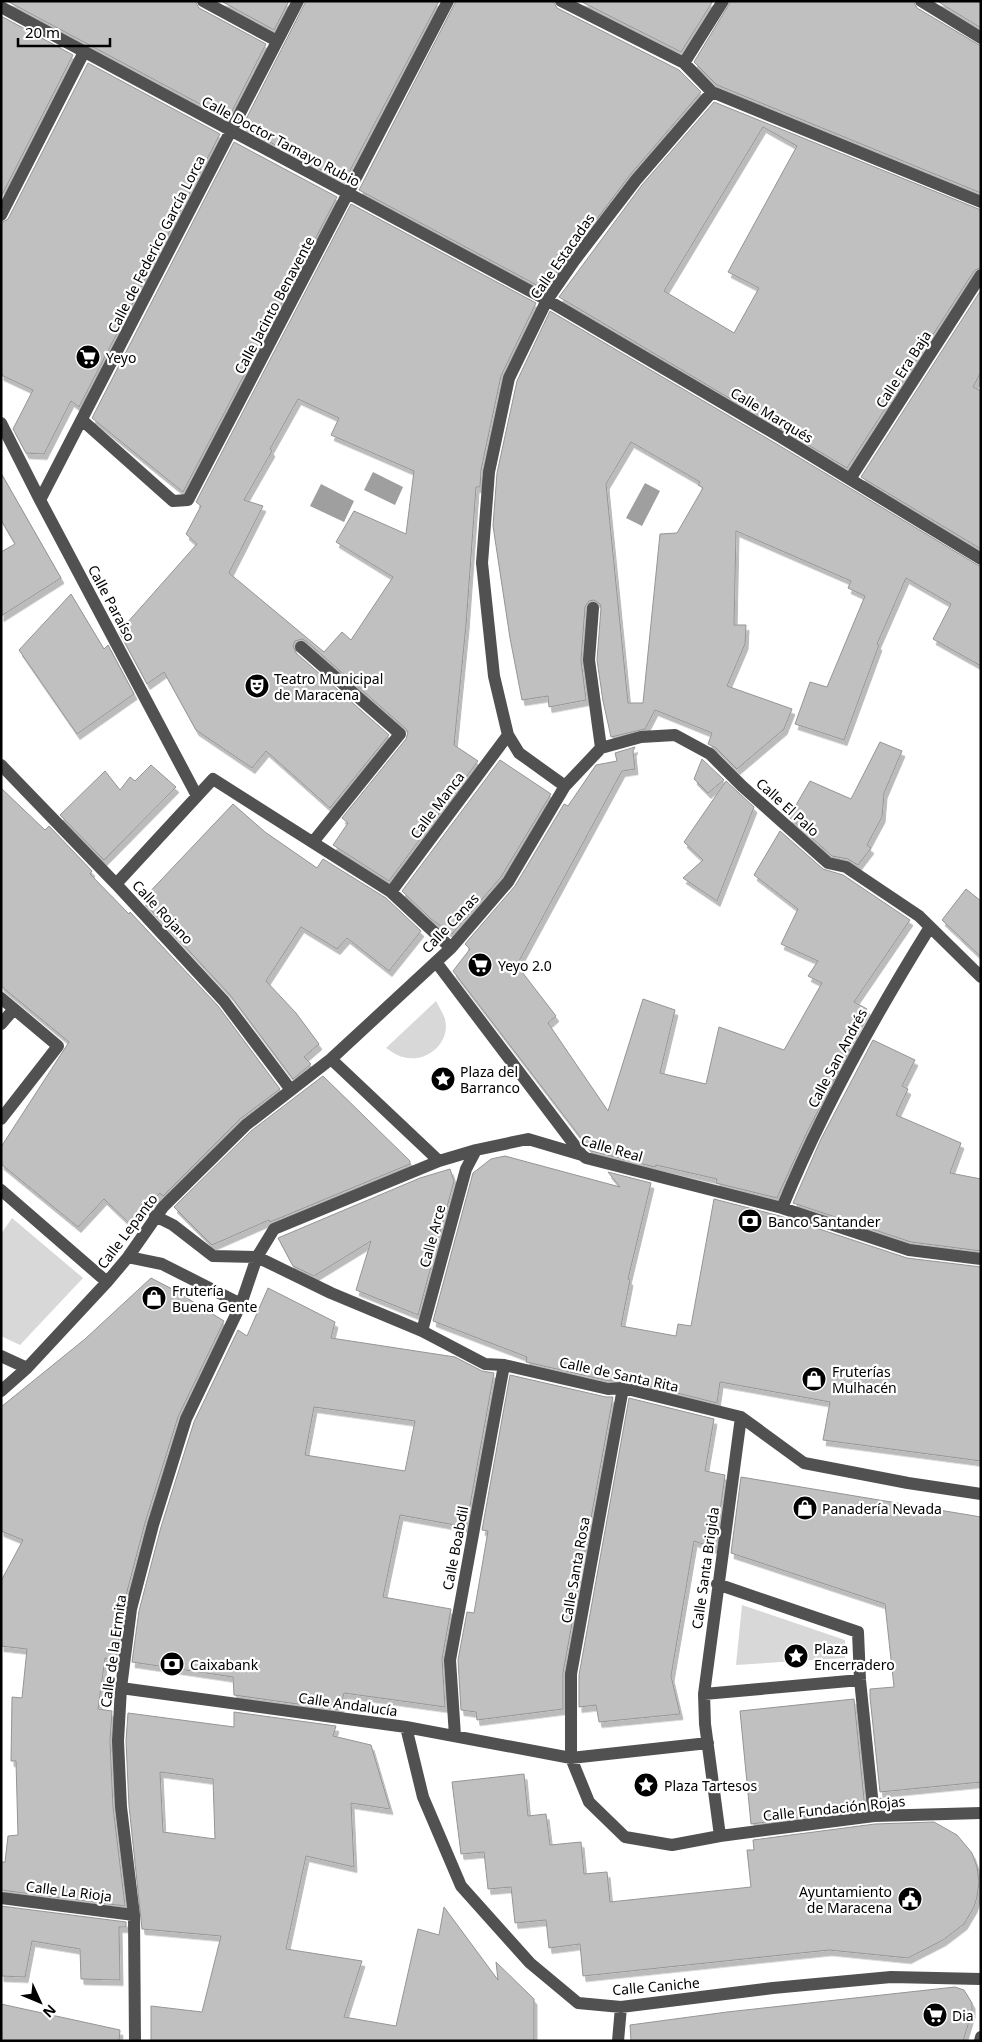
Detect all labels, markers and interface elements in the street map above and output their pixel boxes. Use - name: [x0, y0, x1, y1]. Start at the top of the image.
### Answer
- scale bar: [18, 15, 110, 47]
- text: 20 m: [25, 22, 60, 42]
- street label: Calle Doctor Tamayo Rubio: [199, 91, 363, 191]
- street label: Calle de Federico García Lorca: [103, 152, 209, 336]
- street label: Calle Estacadas: [525, 209, 599, 303]
- street label: Calle Jacinto Benavente: [230, 233, 318, 377]
- street label: Calle Era Baja: [871, 327, 935, 411]
- supermarket icon: Yeyo: [75, 344, 101, 370]
- place label: Yeyo: [106, 348, 136, 367]
- street label: Calle Marqués: [727, 383, 817, 447]
- street label: Calle Paraíso: [84, 561, 140, 645]
- place label: Teatro Municipal de Maracena: [274, 669, 383, 704]
- theatre icon: Teatro Municipal de Maracena: [244, 673, 270, 699]
- street label: Calle Manca: [406, 768, 468, 842]
- street label: Calle El Palo: [752, 774, 824, 840]
- street label: Calle Rojano: [128, 876, 198, 948]
- street label: Calle Canas: [417, 889, 483, 957]
- supermarket icon: Yeyo 2.0: [467, 952, 493, 978]
- place label: Yeyo 2.0: [498, 956, 552, 975]
- street label: Calle San Andrés: [803, 1005, 871, 1111]
- place label: Plaza del Barranco: [460, 1062, 520, 1097]
- place icon: Plaza del Barranco: [430, 1066, 456, 1092]
- street label: Calle Real: [579, 1130, 645, 1166]
- street label: Calle Lepanto: [93, 1190, 161, 1272]
- street label: Calle Arce: [414, 1202, 450, 1270]
- bank icon: Banco Santander: [737, 1208, 763, 1234]
- place label: Banco Santander: [768, 1212, 881, 1231]
- place label: Frutería Buena Gente: [172, 1281, 258, 1316]
- shop icon: Frutería Buena Gente: [141, 1285, 167, 1311]
- street label: Calle de Santa Rita: [558, 1352, 680, 1396]
- place label: Fruterías Mulhacén: [832, 1362, 897, 1397]
- shop icon: Fruterías Mulhacén: [801, 1366, 827, 1392]
- shop icon: Panadería Nevada: [792, 1495, 818, 1521]
- place label: Panadería Nevada: [822, 1499, 942, 1518]
- street label: Calle Boabdil: [438, 1504, 472, 1592]
- street label: Calle Santa Brigida: [687, 1506, 723, 1630]
- street label: Calle Santa Rosa: [556, 1515, 594, 1625]
- street label: Calle de la Ermita: [96, 1593, 130, 1709]
- place label: Plaza Encerradero: [814, 1639, 895, 1674]
- place icon: Plaza Encerradero: [783, 1643, 809, 1669]
- bank icon: Caixabank: [159, 1651, 185, 1677]
- place label: Caixabank: [190, 1655, 259, 1674]
- street label: Calle Andalucía: [297, 1688, 399, 1720]
- place icon: Plaza Tartesos: [633, 1772, 659, 1798]
- place label: Plaza Tartesos: [664, 1776, 757, 1795]
- street label: Calle Fundación Rojas: [762, 1791, 906, 1825]
- street label: Calle La Rioja: [25, 1876, 113, 1906]
- place label: Ayuntamiento de Maracena: [799, 1882, 892, 1917]
- public building icon: Ayuntamiento de Maracena: [897, 1886, 923, 1912]
- street label: Calle Caniche: [611, 1973, 701, 1999]
- north arrow: [15, 1977, 65, 2027]
- text: N: [39, 2001, 61, 2022]
- supermarket icon: Dia: [922, 2002, 948, 2028]
- place label: Dia: [952, 2006, 974, 2025]

